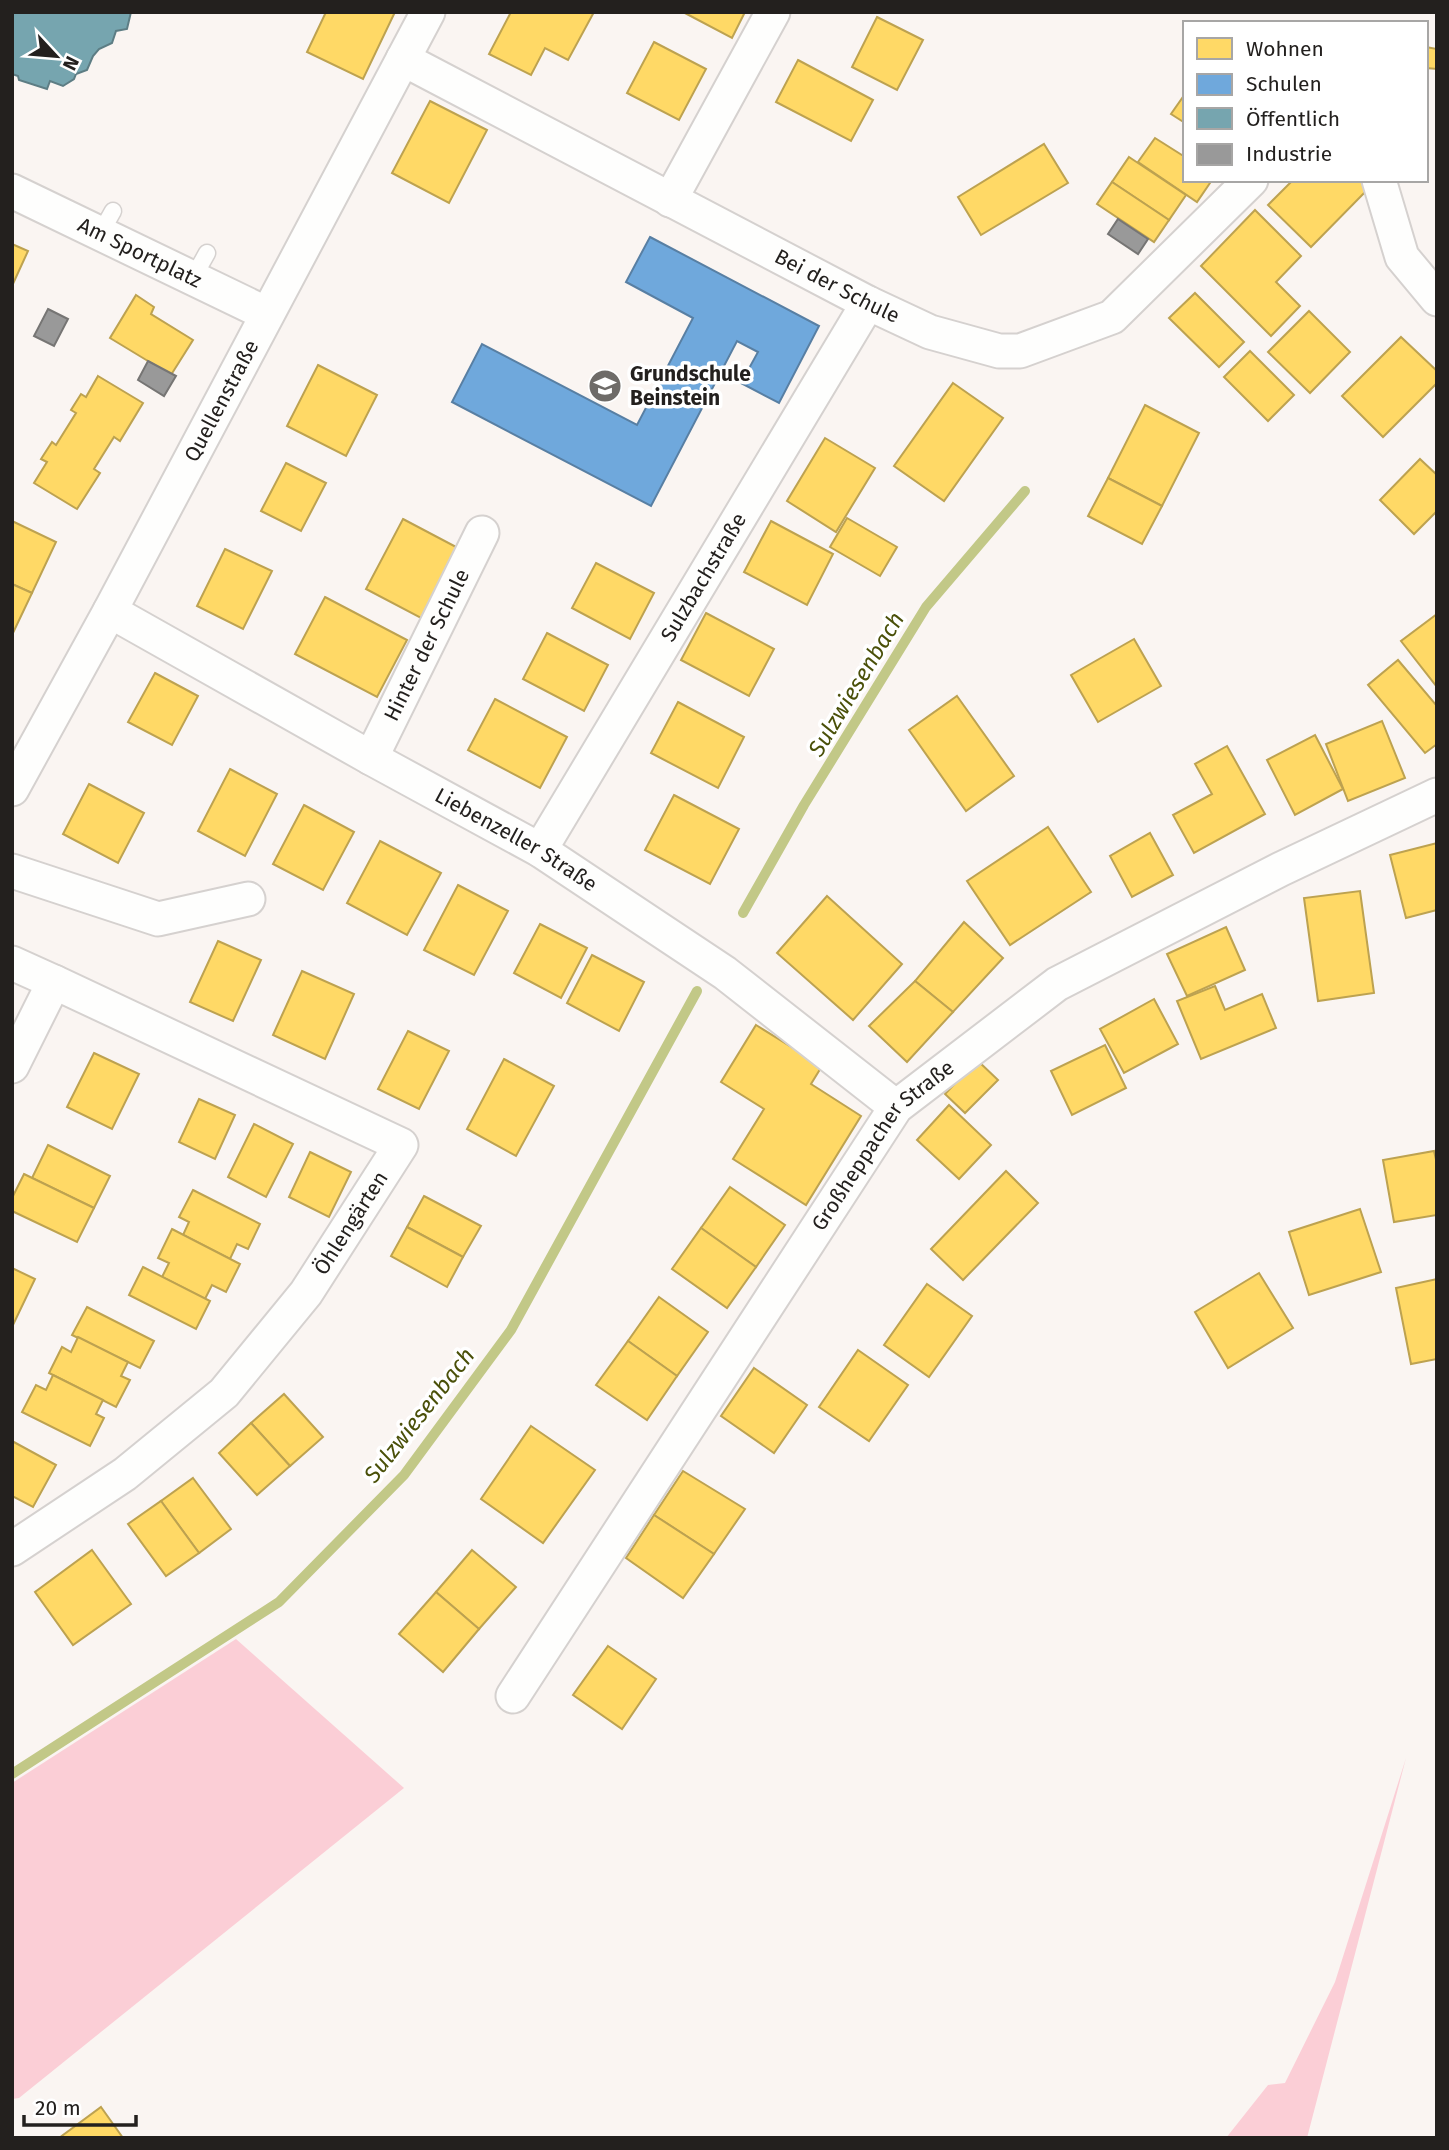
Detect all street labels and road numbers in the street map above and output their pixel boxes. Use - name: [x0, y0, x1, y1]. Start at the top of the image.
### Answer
- street label: Am Sportplatz: [74, 212, 206, 294]
- street label: Bei der Schule: [770, 243, 904, 329]
- street label: Quellenstraße: [179, 336, 264, 466]
- street label: Sulzbachstraße: [655, 508, 752, 646]
- street label: Hinter der Schule: [378, 565, 475, 725]
- street label: Liebenzeller Straße: [430, 782, 602, 897]
- street label: Großheppacher Straße: [806, 1054, 959, 1236]
- street label: Öhlengärten: [308, 1166, 394, 1280]

